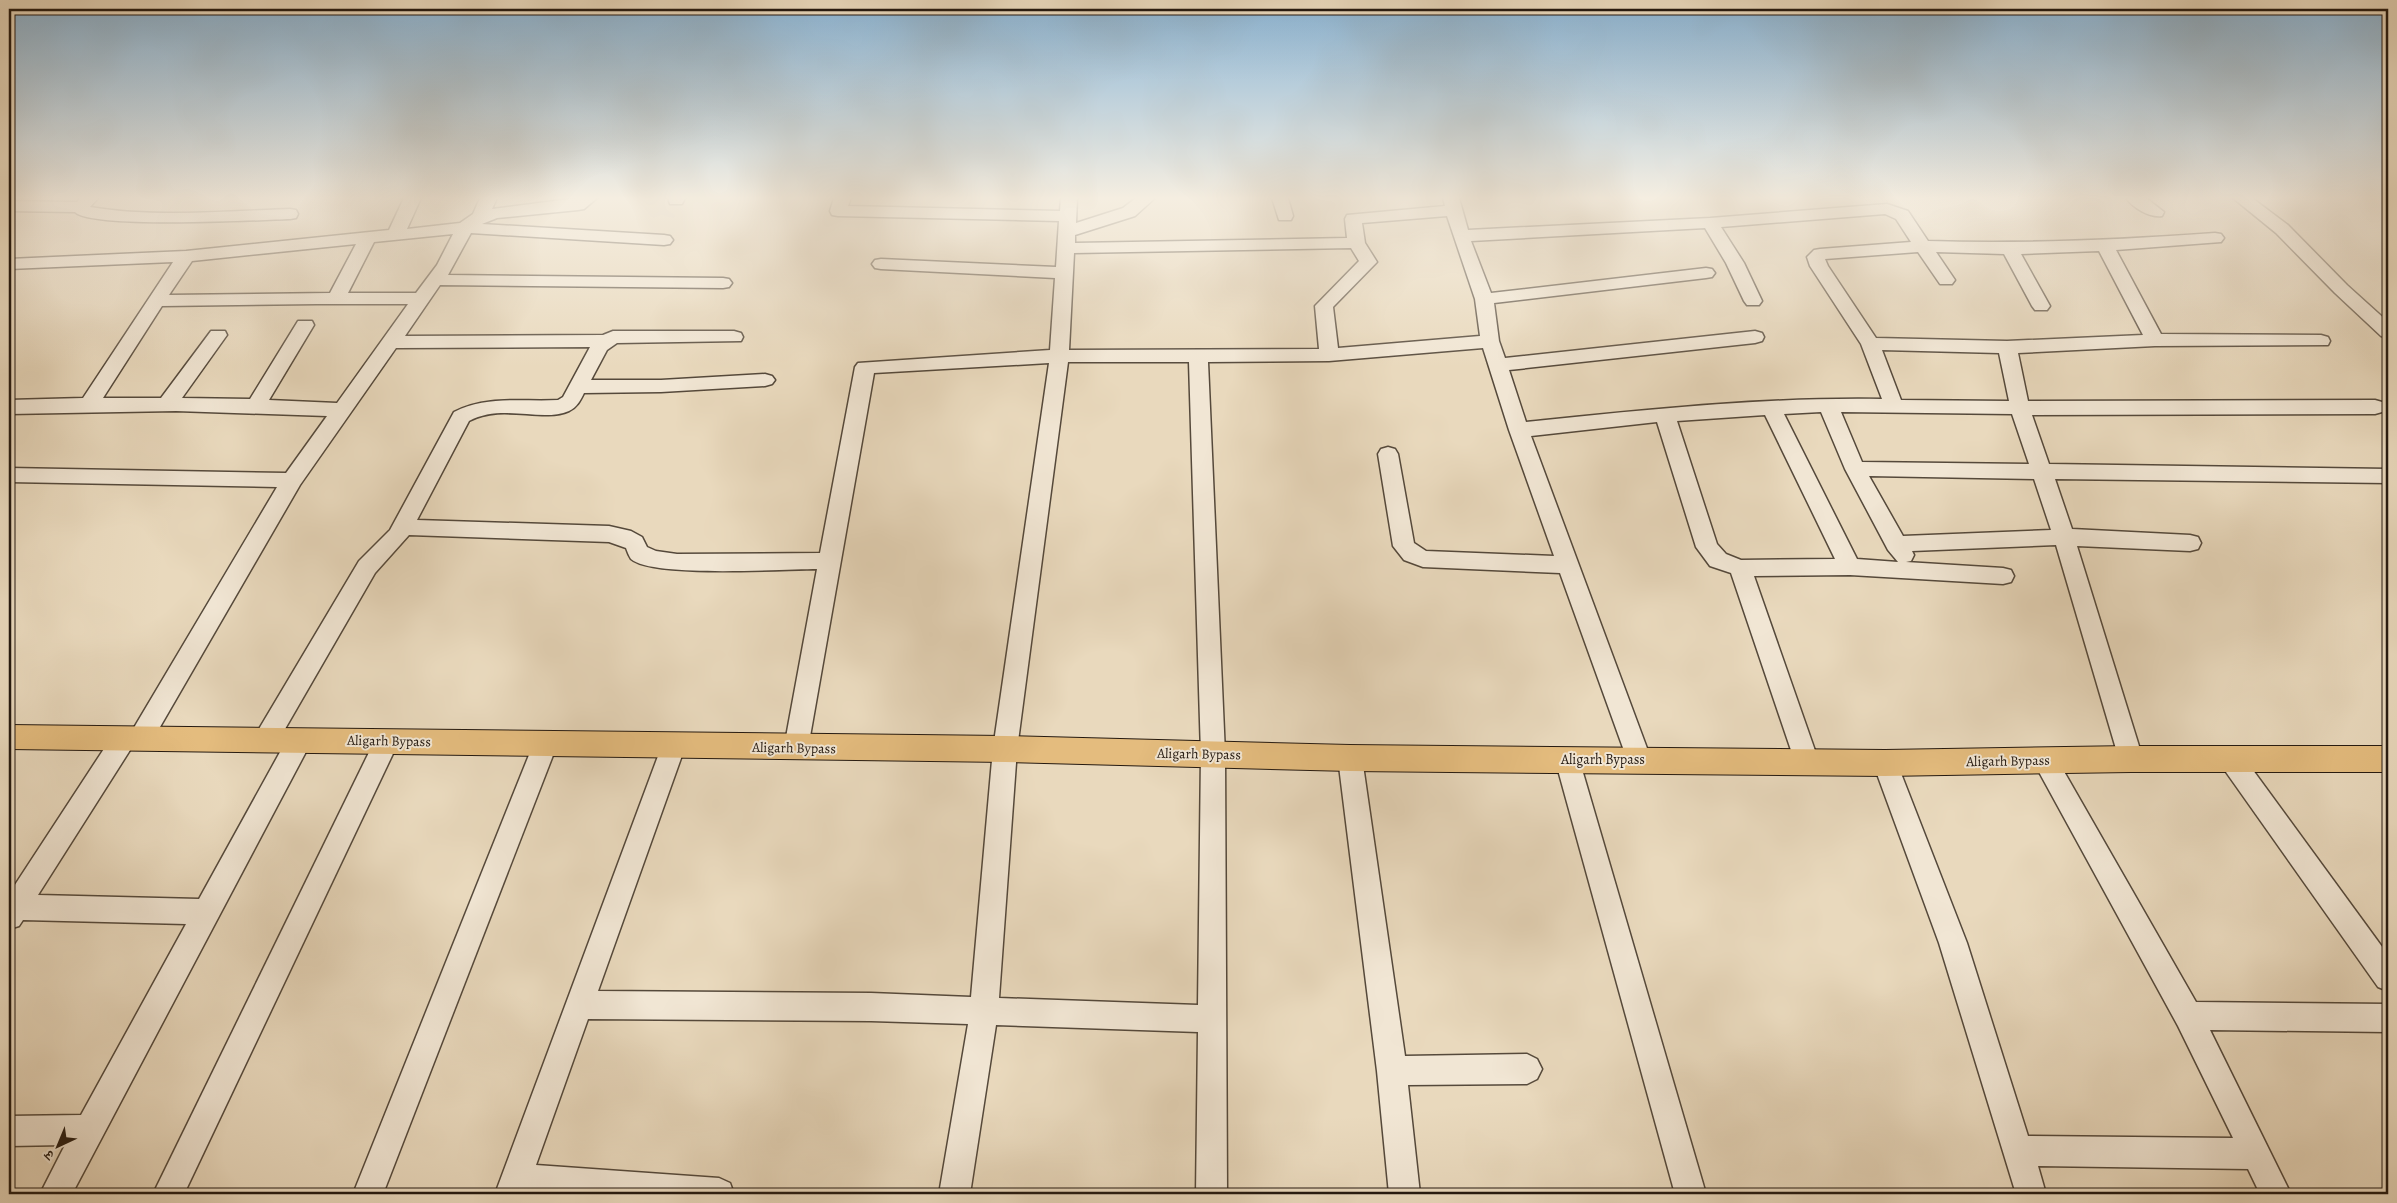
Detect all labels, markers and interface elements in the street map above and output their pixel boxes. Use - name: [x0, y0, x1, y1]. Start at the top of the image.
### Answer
- street label: Aligarh Bypass: [346, 731, 431, 751]
- street label: Aligarh Bypass: [751, 738, 836, 758]
- street label: Aligarh Bypass: [1156, 744, 1241, 764]
- street label: Aligarh Bypass: [1560, 750, 1645, 769]
- street label: Aligarh Bypass: [1965, 751, 2050, 771]
- north arrow: [32, 1120, 82, 1170]
- text: उ: [40, 1145, 59, 1165]

